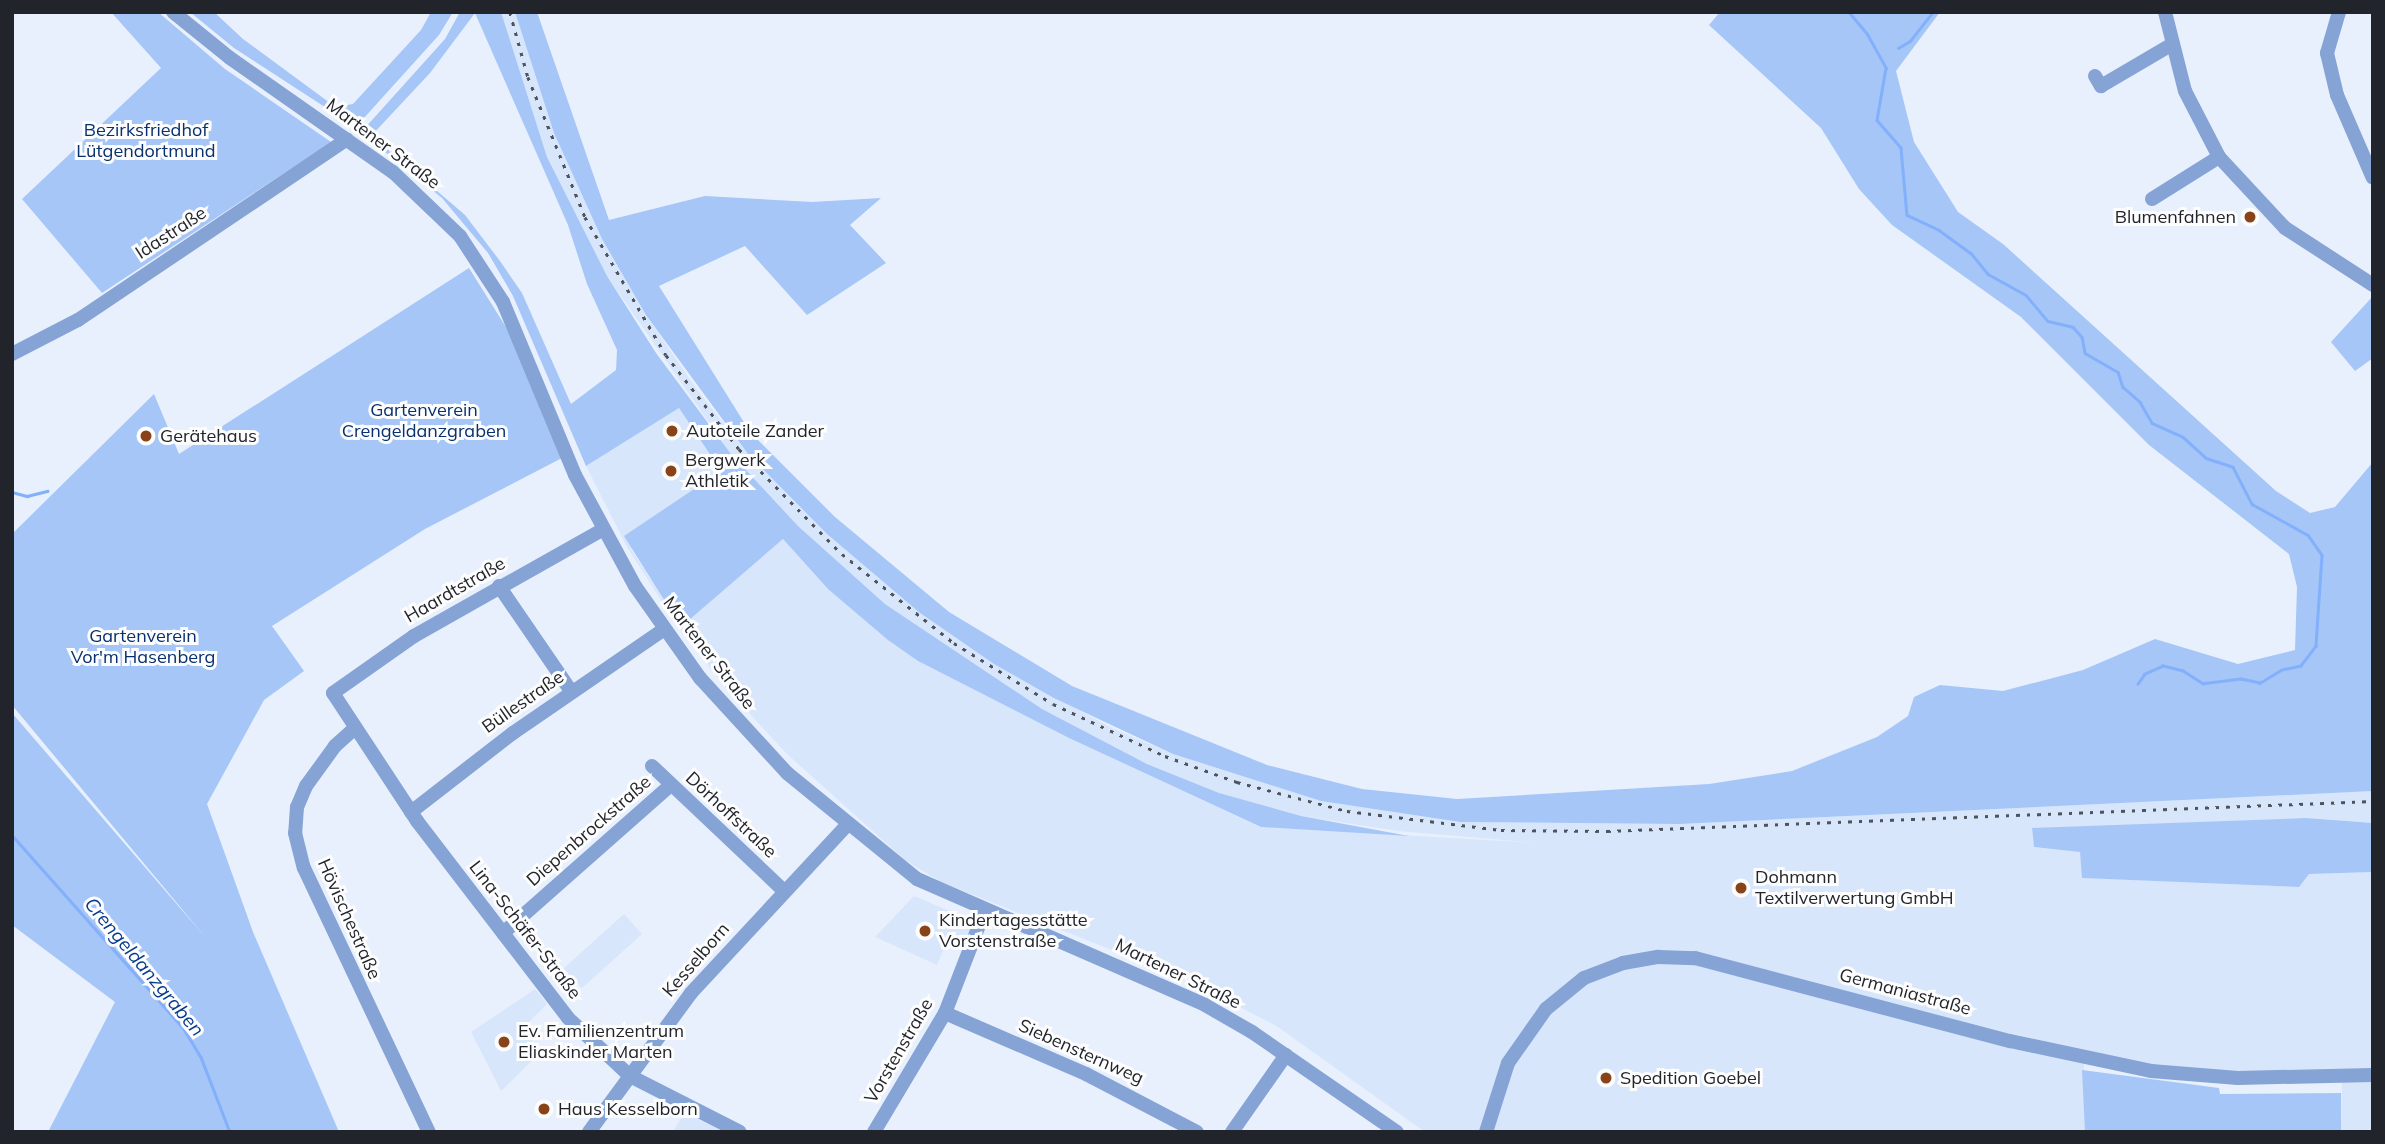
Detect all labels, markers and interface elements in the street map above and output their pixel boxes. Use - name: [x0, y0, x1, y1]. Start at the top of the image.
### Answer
- street label: Martener Straße: [322, 94, 444, 194]
- park label: Bezirksfriedhof Lütgendortmund: [76, 120, 216, 162]
- street label: Idastraße: [132, 202, 210, 264]
- place label: Blumenfahnen: [2115, 206, 2236, 228]
- marker: Blumenfahnen: [2242, 209, 2258, 225]
- park label: Gartenverein Crengeldanzgraben: [342, 400, 506, 442]
- place label: Autoteile Zander: [686, 420, 824, 442]
- marker: Autoteile Zander: [664, 423, 680, 439]
- place label: Gerätehaus: [160, 425, 257, 447]
- marker: Gerätehaus: [138, 428, 154, 444]
- place label: Bergwerk Athletik: [685, 450, 765, 492]
- marker: Bergwerk Athletik: [663, 463, 679, 479]
- street label: Haardtstraße: [401, 553, 509, 627]
- street label: Martener Straße: [658, 592, 760, 714]
- park label: Gartenverein Vor'm Hasenberg: [71, 626, 215, 668]
- street label: Büllestraße: [478, 666, 568, 738]
- street label: Dörhoffstraße: [681, 767, 781, 863]
- street label: Diepenbrockstraße: [522, 771, 656, 891]
- street label: Hövischestraße: [313, 855, 385, 983]
- street label: Lina-Schäfer-Straße: [464, 857, 586, 1003]
- place label: Dohmann Textilverwertung GmbH: [1755, 867, 1954, 910]
- marker: Dohmann Textilverwertung GmbH: [1733, 880, 1749, 896]
- water label: Crengeldanzgraben: [79, 893, 209, 1041]
- place label: Kindertagesstätte Vorstenstraße: [939, 910, 1088, 953]
- street label: Kesselborn: [658, 919, 734, 1001]
- marker: Kindertagesstätte Vorstenstraße: [917, 923, 933, 939]
- street label: Martener Straße: [1112, 934, 1244, 1014]
- street label: Germaniastraße: [1837, 964, 1973, 1020]
- street label: Vorstenstraße: [860, 995, 938, 1107]
- street label: Siebensternweg: [1015, 1015, 1147, 1089]
- place label: Ev. Familienzentrum Eliaskinder Marten: [518, 1021, 684, 1064]
- marker: Ev. Familienzentrum Eliaskinder Marten: [496, 1034, 512, 1050]
- place label: Spedition Goebel: [1620, 1067, 1761, 1089]
- marker: Spedition Goebel: [1598, 1070, 1614, 1086]
- place label: Haus Kesselborn: [558, 1098, 698, 1120]
- marker: Haus Kesselborn: [536, 1101, 552, 1117]

